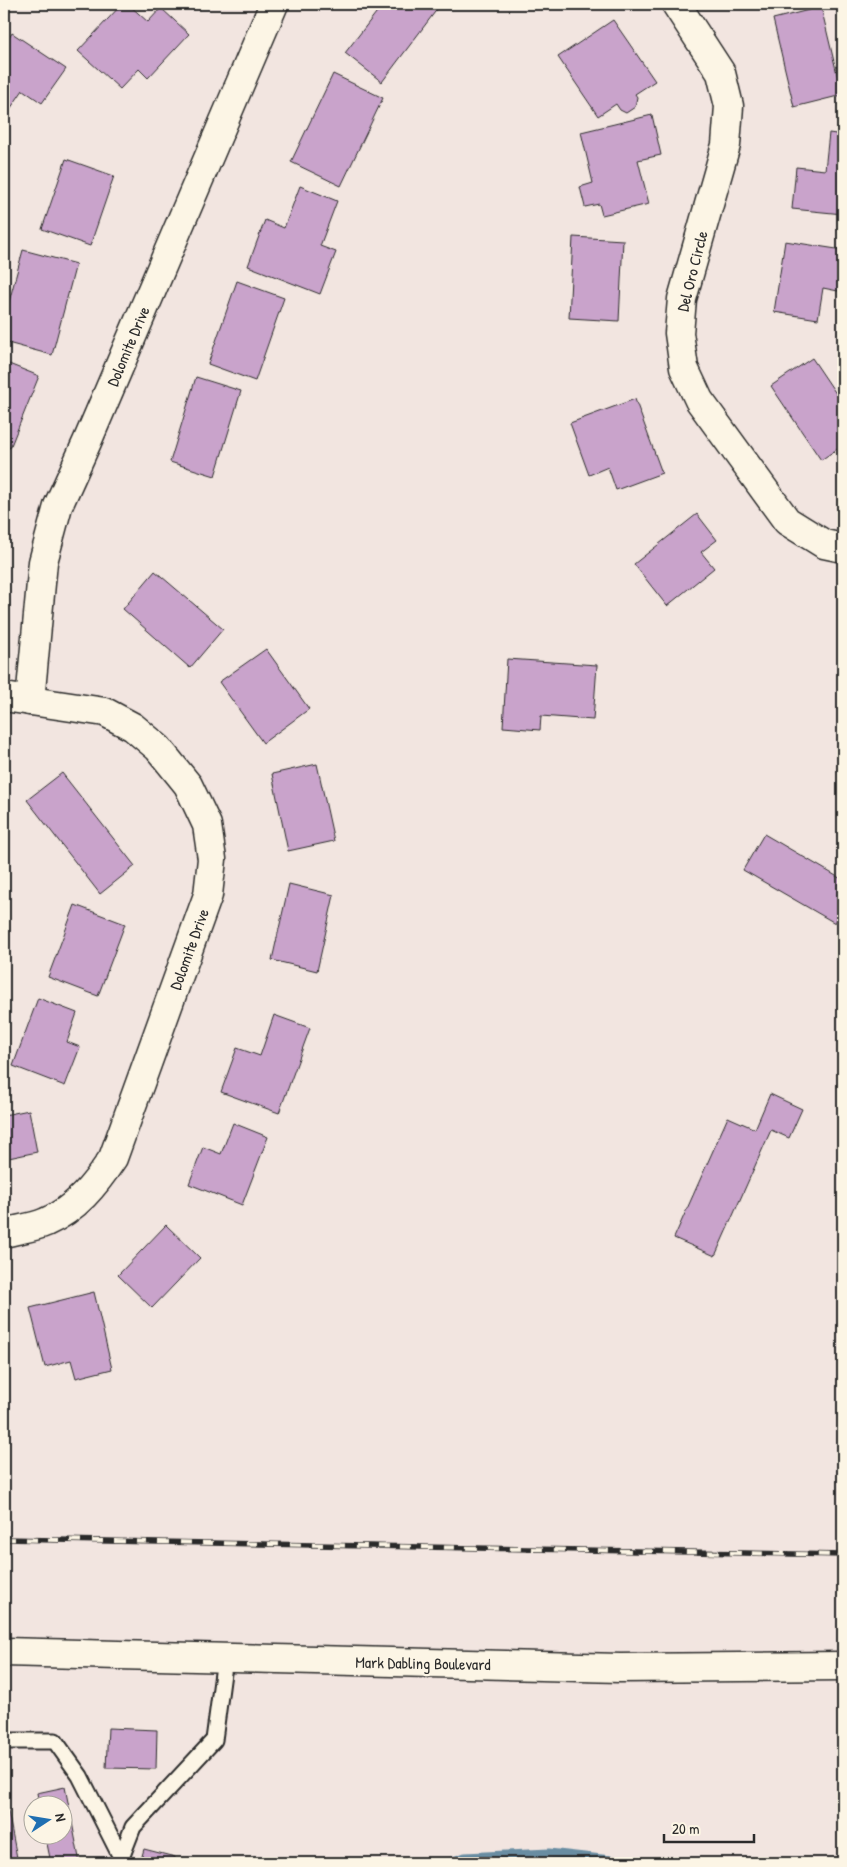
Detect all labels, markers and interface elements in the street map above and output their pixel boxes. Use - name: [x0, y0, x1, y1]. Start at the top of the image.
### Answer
- street label: Del Oro Circle: [671, 228, 713, 314]
- street label: Dolomite Drive: [101, 302, 155, 389]
- street label: Dolomite Drive: [164, 905, 214, 993]
- street label: Mark Dabling Boulevard: [355, 1651, 491, 1675]
- north arrow: [22, 1794, 72, 1844]
- text: N: [51, 1812, 71, 1823]
- scale bar: [664, 1812, 754, 1844]
- text: 20 m: [672, 1818, 699, 1839]

